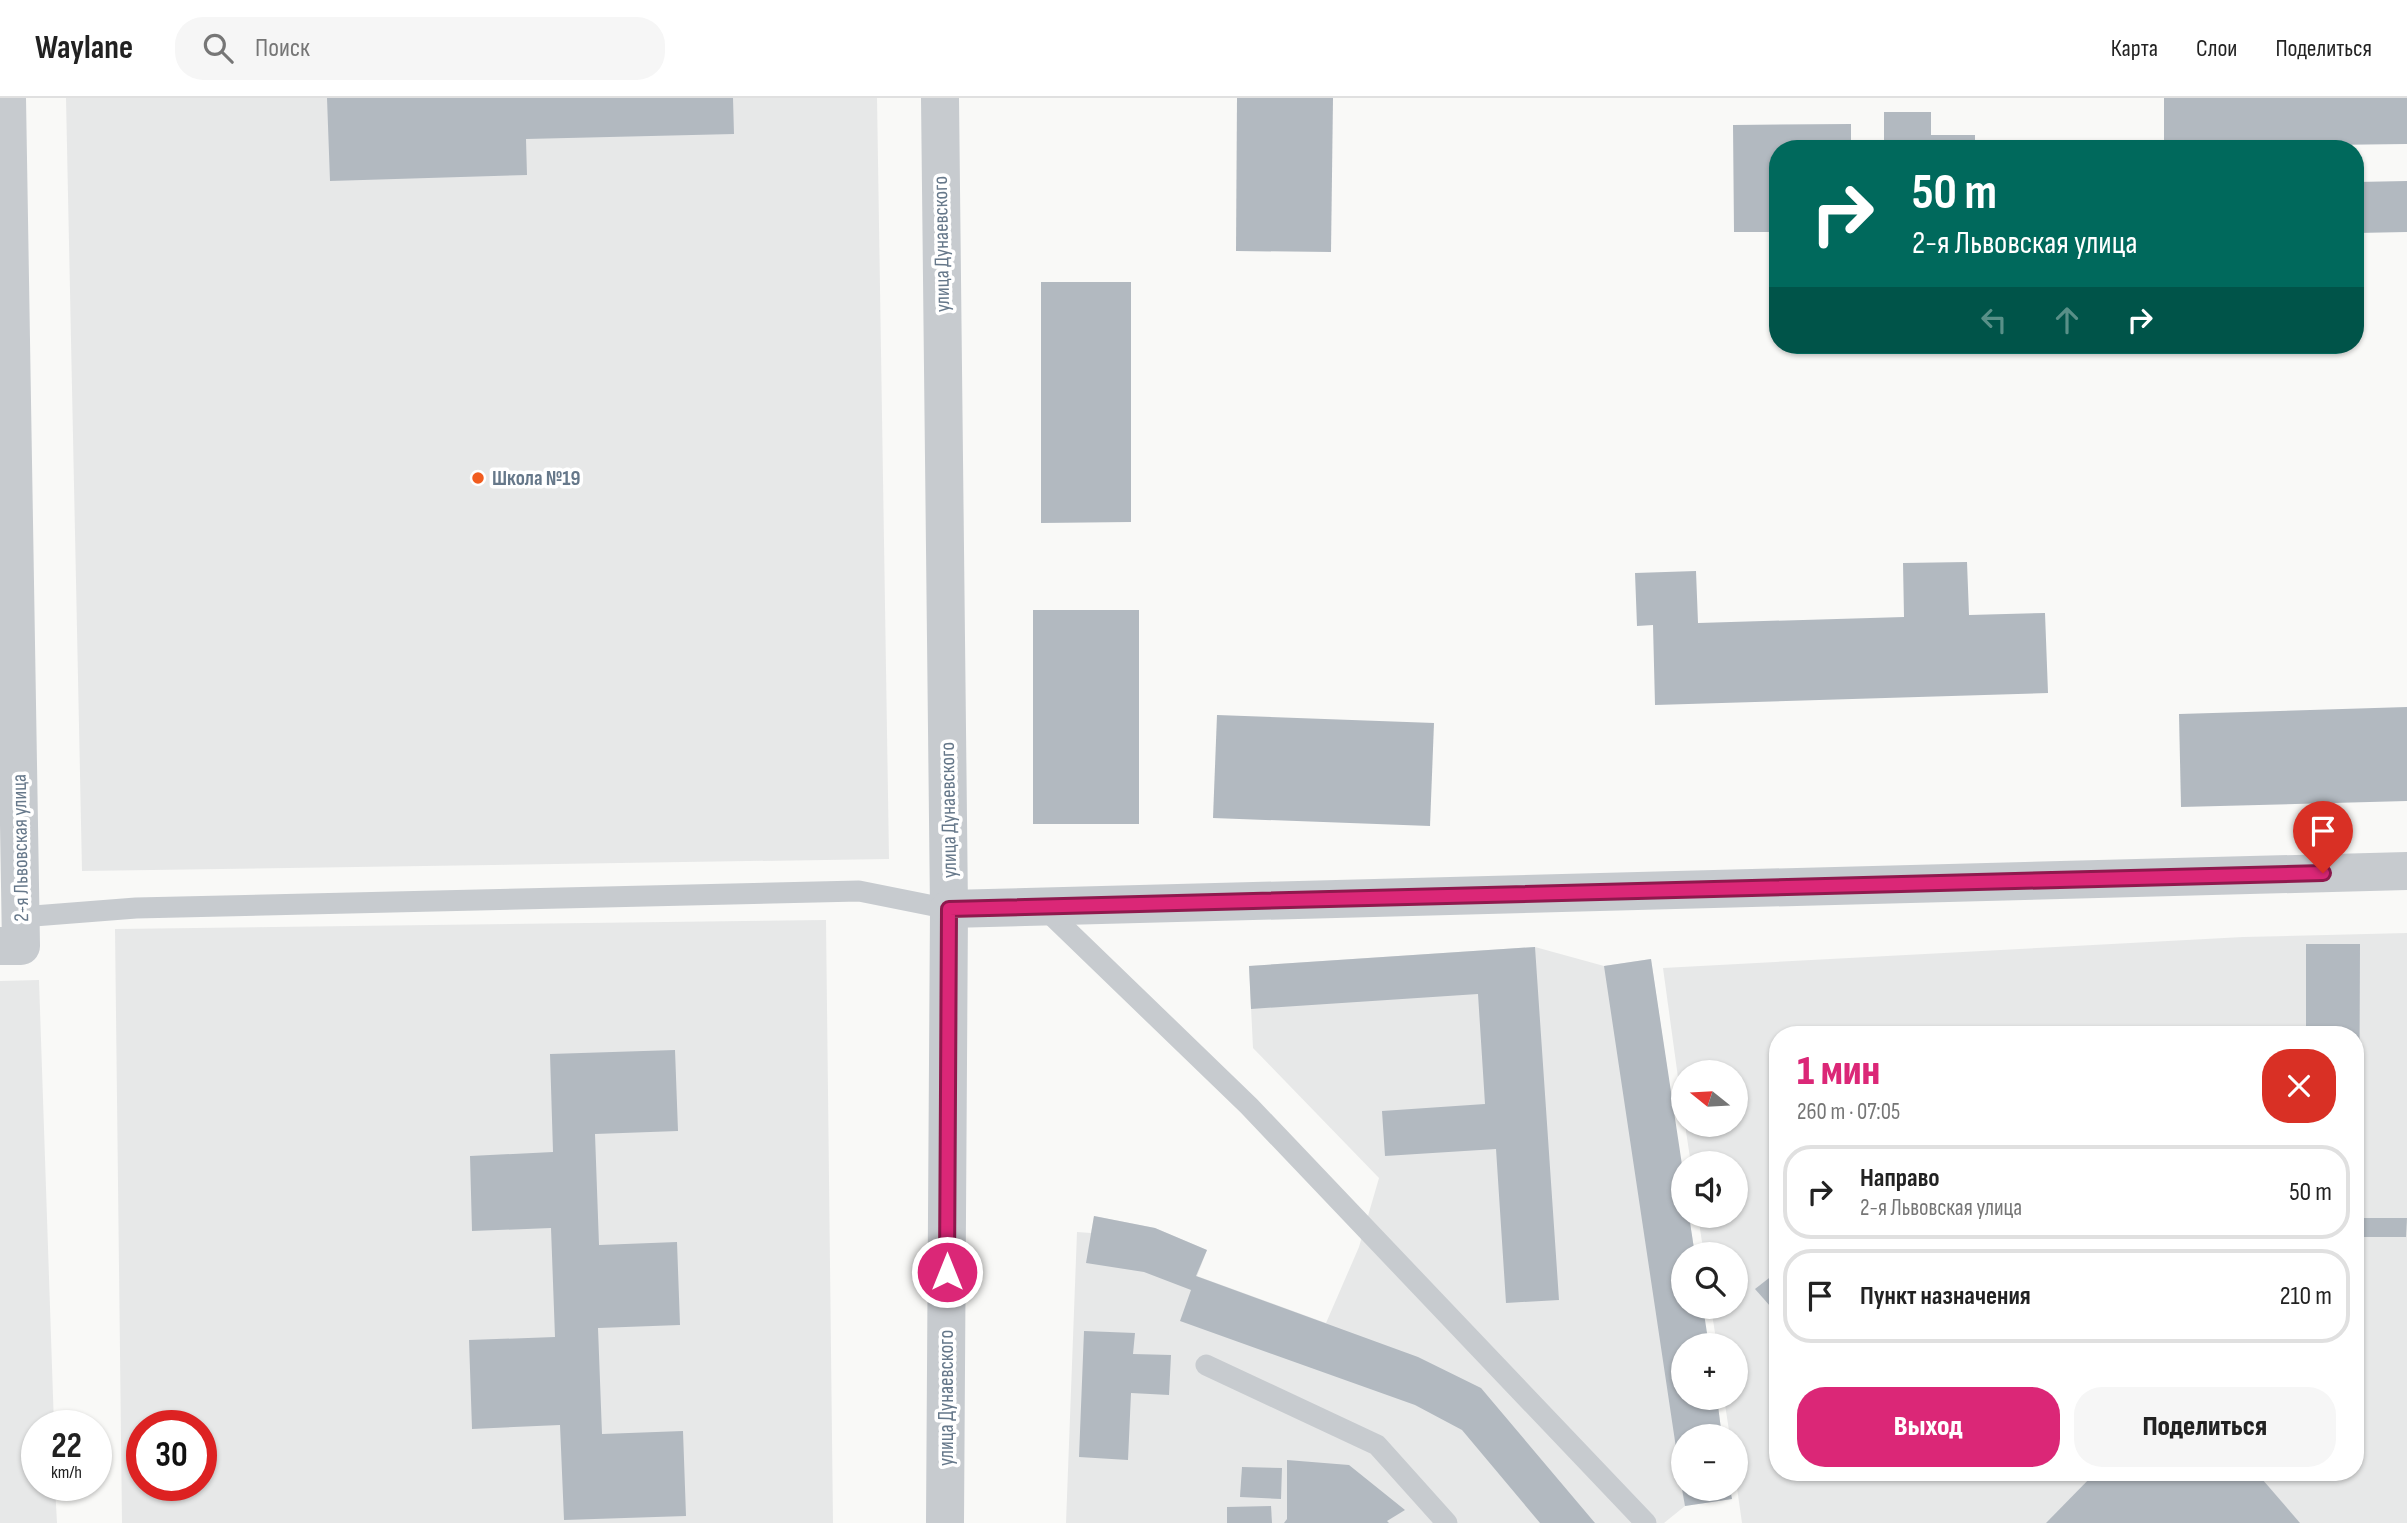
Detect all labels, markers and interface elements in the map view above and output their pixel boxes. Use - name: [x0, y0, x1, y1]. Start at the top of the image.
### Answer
- search box: [175, 17, 665, 80]
- text: Waylane: [35, 28, 133, 68]
- icon: search: [199, 29, 237, 67]
- text: Поиск: [255, 33, 310, 64]
- text: Карта: [2111, 34, 2158, 63]
- text: Слои: [2196, 34, 2237, 63]
- text: Поделиться: [2275, 34, 2372, 63]
- text: 50 m: [1912, 164, 1997, 223]
- icon: right: [1797, 168, 1888, 259]
- street label: улица Дунаевского: [928, 176, 955, 312]
- text: 2-я Львовская улица: [1912, 224, 2137, 263]
- icon: left: [1975, 301, 2013, 339]
- icon: ahead: [2048, 301, 2086, 339]
- icon: right: [2121, 301, 2159, 339]
- place label: Школа №19: [492, 466, 581, 491]
- marker: Школа №19: [470, 470, 486, 486]
- street label: улица Дунаевского: [935, 742, 962, 878]
- street label: 2-я Львовская улица: [7, 774, 34, 922]
- pin: [2293, 801, 2353, 873]
- icon: arrive: [2304, 812, 2342, 850]
- text: 1 мин: [1797, 1046, 1880, 1097]
- button: close: [2262, 1049, 2336, 1123]
- north arrow: [1671, 1060, 1748, 1138]
- map controls: [1671, 1060, 1748, 1501]
- text: 260 m · 07:05: [1797, 1098, 1900, 1126]
- button: sound: [1671, 1151, 1748, 1228]
- text: Направо: [1860, 1163, 1939, 1194]
- icon: right: [1801, 1173, 1839, 1211]
- text: 50 m: [2289, 1177, 2332, 1208]
- text: 2-я Львовская улица: [1860, 1194, 2022, 1222]
- position arrow: [910, 1235, 984, 1309]
- button: search: [1671, 1242, 1748, 1319]
- icon: arrive: [1801, 1277, 1839, 1315]
- text: Пункт назначения: [1860, 1281, 2031, 1312]
- text: 210 m: [2280, 1281, 2332, 1312]
- street label: улица Дунаевского: [934, 1330, 959, 1466]
- button: +: [1671, 1333, 1748, 1410]
- button: Выход: [1797, 1387, 2060, 1467]
- button: Поделиться: [2074, 1387, 2336, 1467]
- speed limit sign: 30: [126, 1410, 217, 1501]
- button: −: [1671, 1424, 1748, 1501]
- text: 22: [51, 1425, 82, 1468]
- text: km/h: [51, 1462, 82, 1483]

